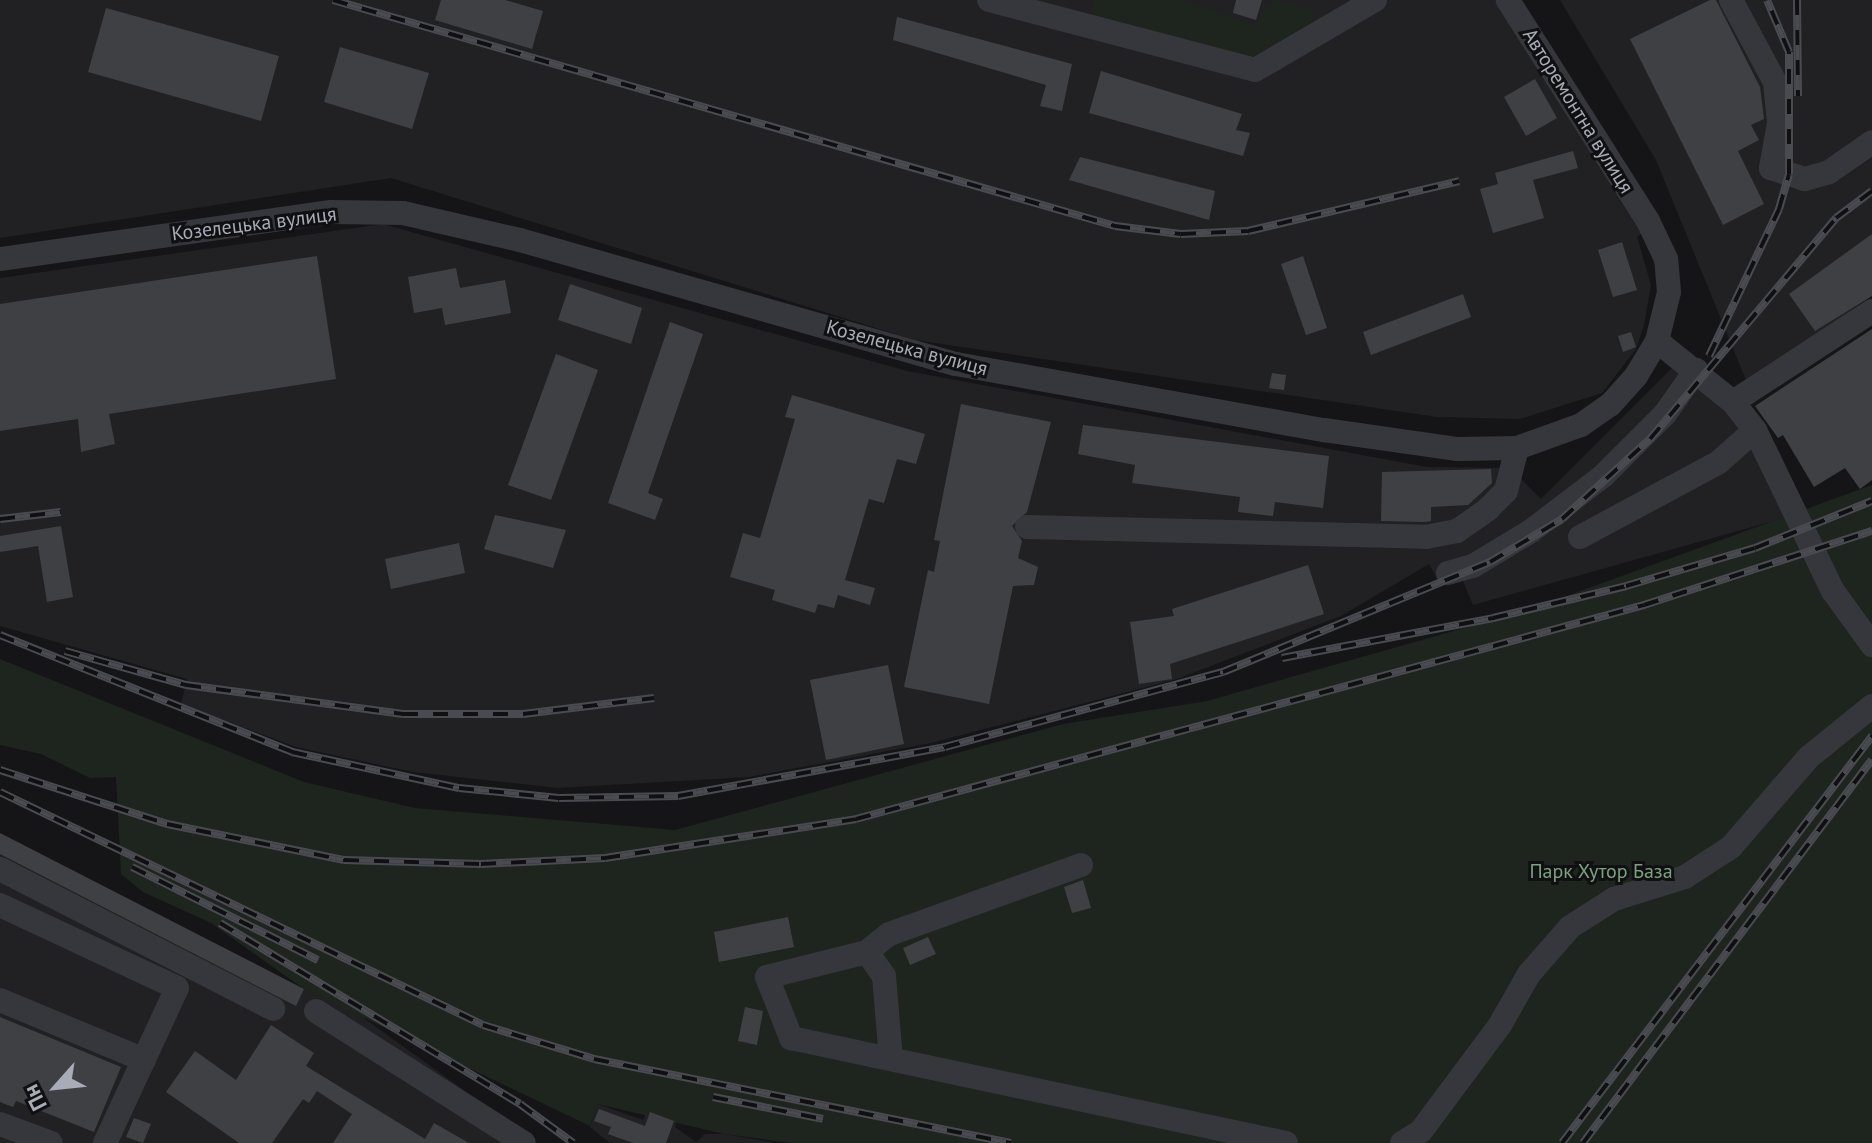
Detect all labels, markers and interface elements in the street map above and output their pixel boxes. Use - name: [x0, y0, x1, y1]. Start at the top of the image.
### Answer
- street label: Авторемонтна вулиця: [1518, 24, 1638, 198]
- street label: Козелецька вулиця: [170, 202, 338, 246]
- street label: Козелецька вулиця: [824, 315, 990, 381]
- park label: Парк Хутор База: [1529, 859, 1673, 883]
- north arrow: [16, 1047, 96, 1127]
- text: Пн: [16, 1080, 53, 1116]

